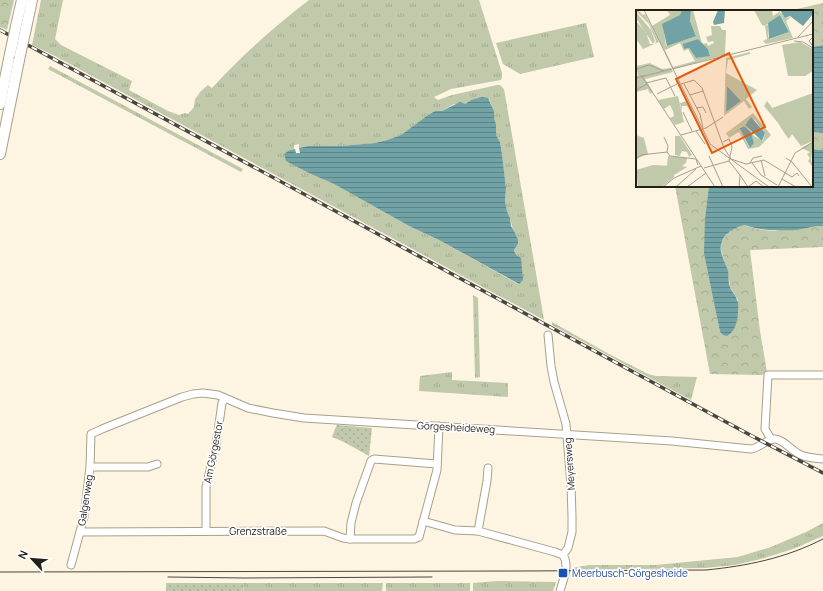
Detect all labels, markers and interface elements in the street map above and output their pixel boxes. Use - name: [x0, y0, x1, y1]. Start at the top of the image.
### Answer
- inset map: [636, 10, 813, 187]
- street label: Görgesheideweg: [417, 418, 496, 436]
- street label: Am Görgestor: [200, 419, 226, 485]
- street label: Meyersweg: [560, 437, 578, 491]
- street label: Galgenweg: [74, 473, 96, 527]
- street label: Grenzstraße: [229, 524, 287, 538]
- north arrow: [12, 539, 52, 579]
- text: N: [14, 547, 31, 561]
- place label: Meerbusch-Görgesheide: [572, 566, 688, 580]
- marker: Meerbusch-Görgesheide: [557, 567, 569, 579]

